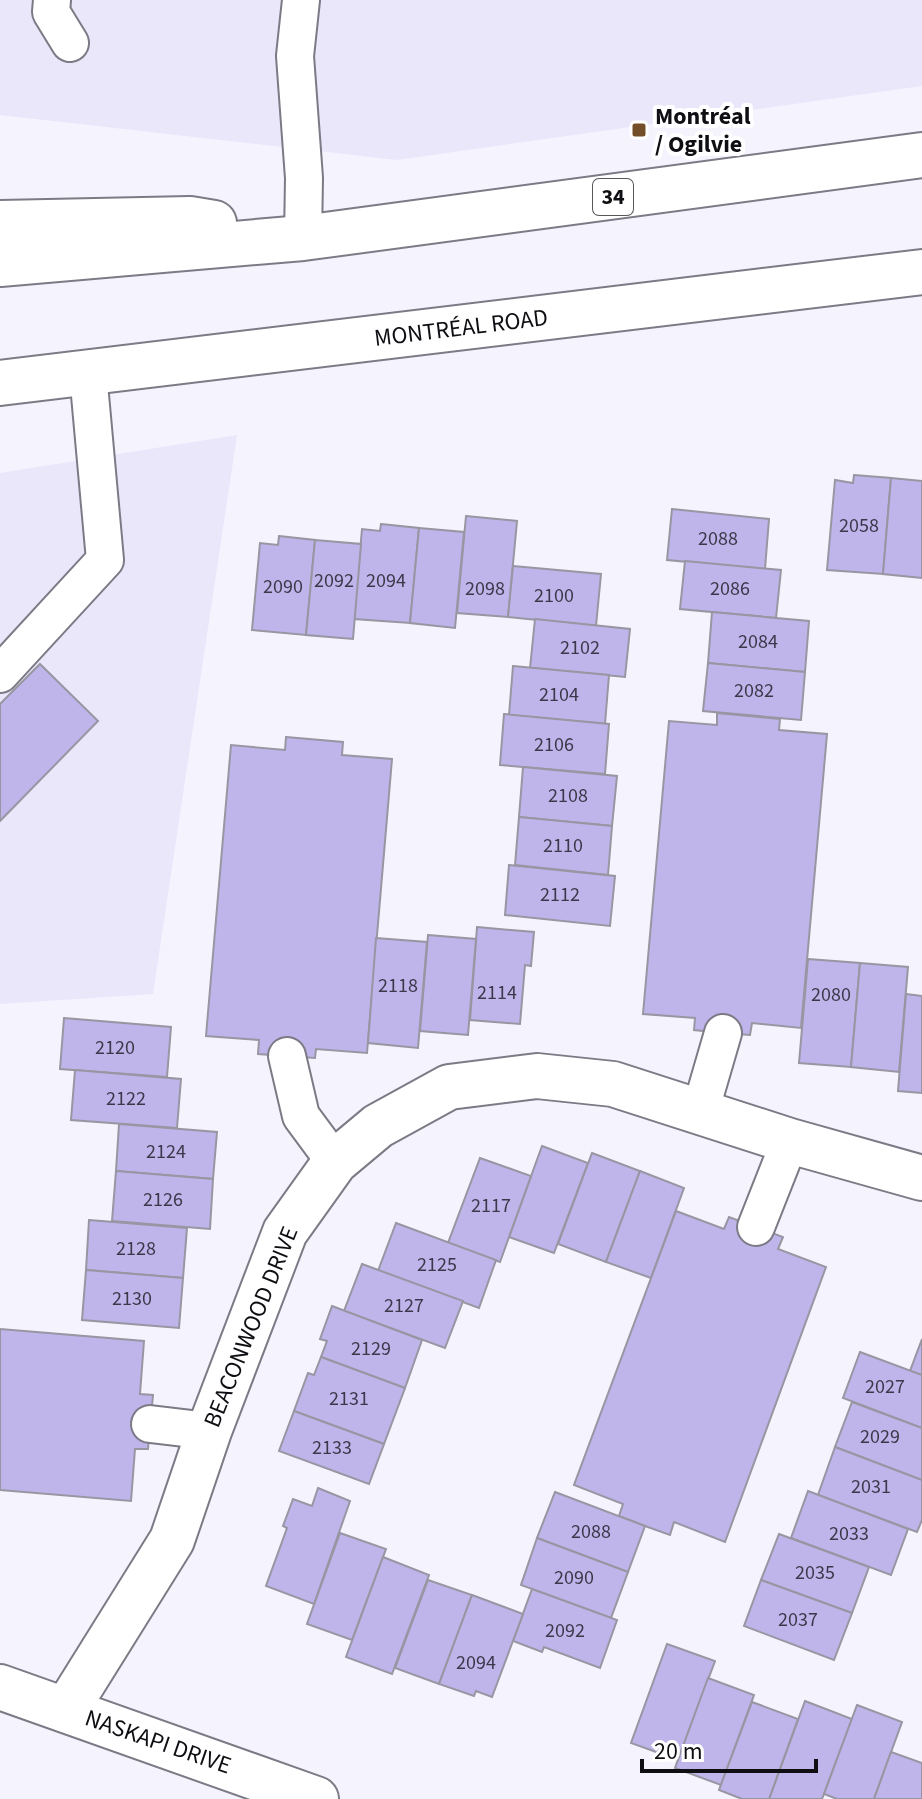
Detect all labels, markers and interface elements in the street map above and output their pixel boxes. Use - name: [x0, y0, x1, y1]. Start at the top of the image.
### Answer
- place label: Montréal / Ogilvie: [655, 99, 751, 162]
- marker: Montréal / Ogilvie: [630, 121, 648, 139]
- road number: 34: [593, 179, 633, 215]
- street label: MONTRÉAL ROAD: [372, 300, 550, 356]
- house number: 2058: [839, 512, 879, 540]
- house number: 2088: [698, 525, 738, 553]
- house number: 2092: [314, 567, 354, 595]
- house number: 2094: [366, 567, 406, 595]
- house number: 2090: [263, 573, 303, 601]
- house number: 2098: [465, 575, 505, 603]
- house number: 2086: [710, 575, 750, 603]
- house number: 2100: [534, 582, 574, 610]
- house number: 2084: [738, 628, 778, 656]
- house number: 2102: [560, 634, 600, 662]
- house number: 2082: [734, 677, 774, 705]
- house number: 2104: [539, 681, 579, 709]
- house number: 2106: [534, 731, 574, 759]
- house number: 2108: [548, 782, 588, 810]
- house number: 2110: [543, 832, 583, 860]
- house number: 2112: [540, 881, 580, 909]
- house number: 2118: [378, 972, 418, 1000]
- house number: 2114: [477, 979, 517, 1007]
- house number: 2080: [811, 981, 851, 1009]
- house number: 2120: [95, 1034, 135, 1062]
- house number: 2122: [106, 1085, 146, 1113]
- house number: 2124: [146, 1138, 186, 1166]
- house number: 2126: [143, 1186, 183, 1214]
- house number: 2117: [471, 1192, 511, 1220]
- street label: BEACONWOOD DRIVE: [195, 1221, 307, 1433]
- house number: 2128: [116, 1235, 156, 1263]
- house number: 2125: [417, 1251, 457, 1279]
- house number: 2130: [112, 1285, 152, 1313]
- house number: 2127: [384, 1292, 424, 1320]
- house number: 2129: [351, 1335, 391, 1363]
- house number: 2027: [865, 1373, 905, 1401]
- house number: 2131: [329, 1385, 369, 1413]
- house number: 2029: [860, 1423, 900, 1451]
- house number: 2133: [312, 1434, 352, 1462]
- house number: 2031: [851, 1473, 891, 1501]
- house number: 2088: [571, 1518, 611, 1546]
- house number: 2033: [829, 1520, 869, 1548]
- house number: 2035: [795, 1559, 835, 1587]
- house number: 2090: [554, 1564, 594, 1592]
- house number: 2037: [778, 1606, 818, 1634]
- house number: 2092: [545, 1617, 585, 1645]
- house number: 2094: [456, 1649, 496, 1677]
- street label: NASKAPI DRIVE: [80, 1701, 236, 1783]
- scale bar: [642, 1723, 816, 1773]
- text: 20 m: [654, 1734, 703, 1769]

